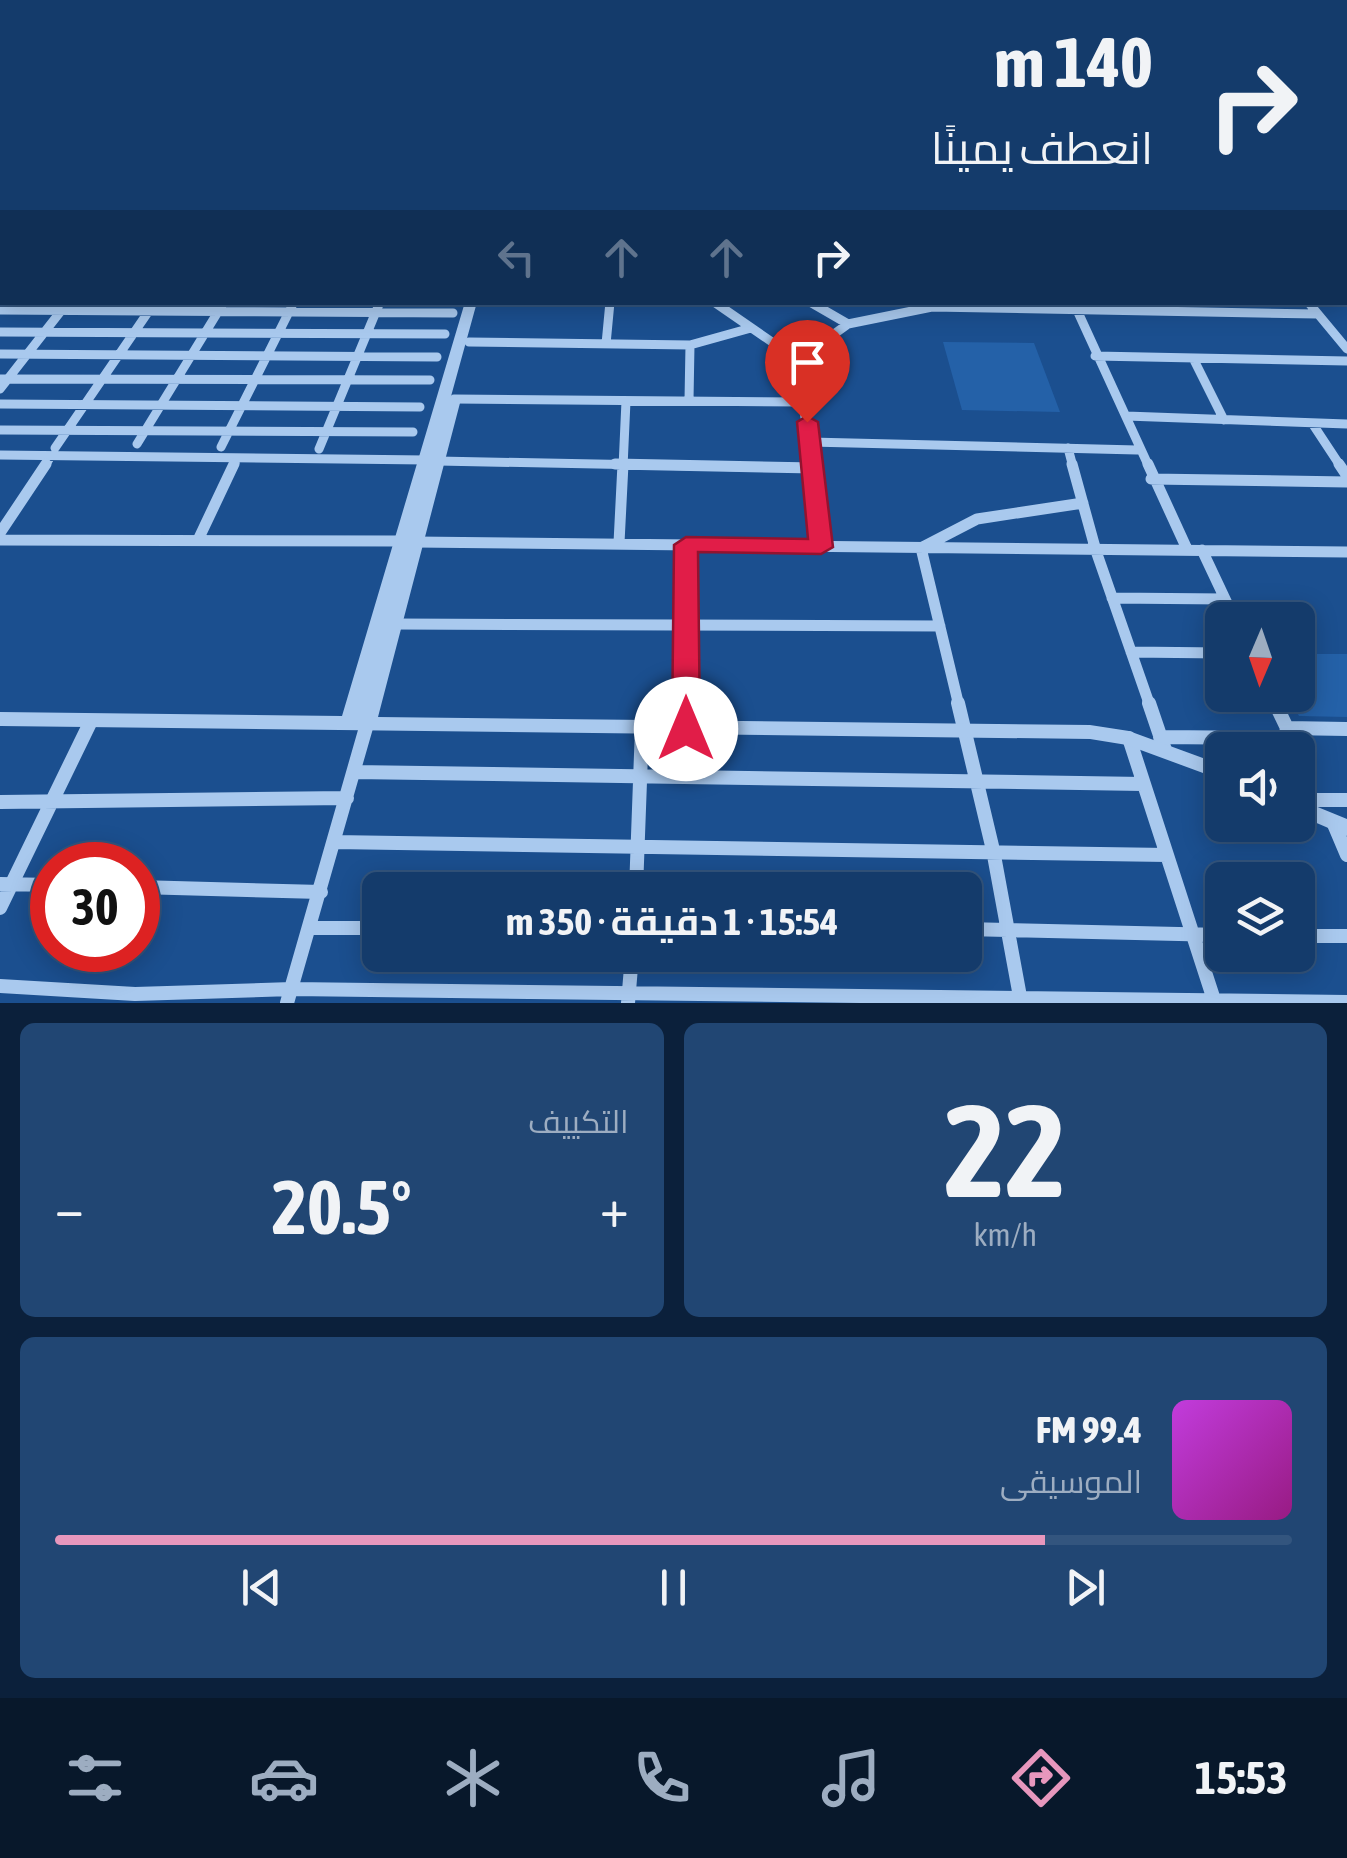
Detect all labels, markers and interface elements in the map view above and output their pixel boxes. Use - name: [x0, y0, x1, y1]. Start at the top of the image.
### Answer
- text: 140 m: [994, 22, 1153, 102]
- icon: right: [1188, 40, 1318, 170]
- text: انعطف يمينًا: [931, 122, 1153, 174]
- icon: left: [489, 230, 544, 285]
- icon: ahead: [594, 230, 649, 285]
- icon: ahead: [699, 230, 754, 285]
- icon: right: [804, 230, 859, 285]
- pin: [765, 320, 850, 423]
- icon: arrive: [780, 335, 835, 390]
- north arrow: [1205, 602, 1315, 712]
- map controls: [1205, 602, 1315, 972]
- position arrow: [634, 677, 738, 781]
- button: sound: [1205, 732, 1315, 842]
- speed limit sign: 30: [30, 842, 160, 972]
- button: layers: [1205, 862, 1315, 972]
- text: 15:54 · 1 دقيقة · 350 m: [506, 900, 838, 943]
- text: 22: [944, 1076, 1066, 1225]
- text: التكييف: [528, 1103, 629, 1140]
- text: 20.5°: [272, 1164, 412, 1250]
- text: −: [55, 1176, 84, 1239]
- text: +: [600, 1176, 629, 1239]
- text: km/h: [974, 1216, 1037, 1253]
- text: 99.4 FM: [1036, 1408, 1142, 1451]
- text: الموسيقى: [1000, 1463, 1142, 1500]
- icon: previous: [234, 1560, 289, 1615]
- icon: pause: [646, 1560, 701, 1615]
- icon: next: [1058, 1560, 1113, 1615]
- icon: filters: [60, 1743, 130, 1813]
- icon: car: [249, 1743, 319, 1813]
- icon: climate: [438, 1743, 508, 1813]
- icon: phone: [627, 1743, 697, 1813]
- icon: music: [816, 1743, 886, 1813]
- icon: directions: [1006, 1743, 1076, 1813]
- text: 15:53: [1195, 1752, 1287, 1804]

